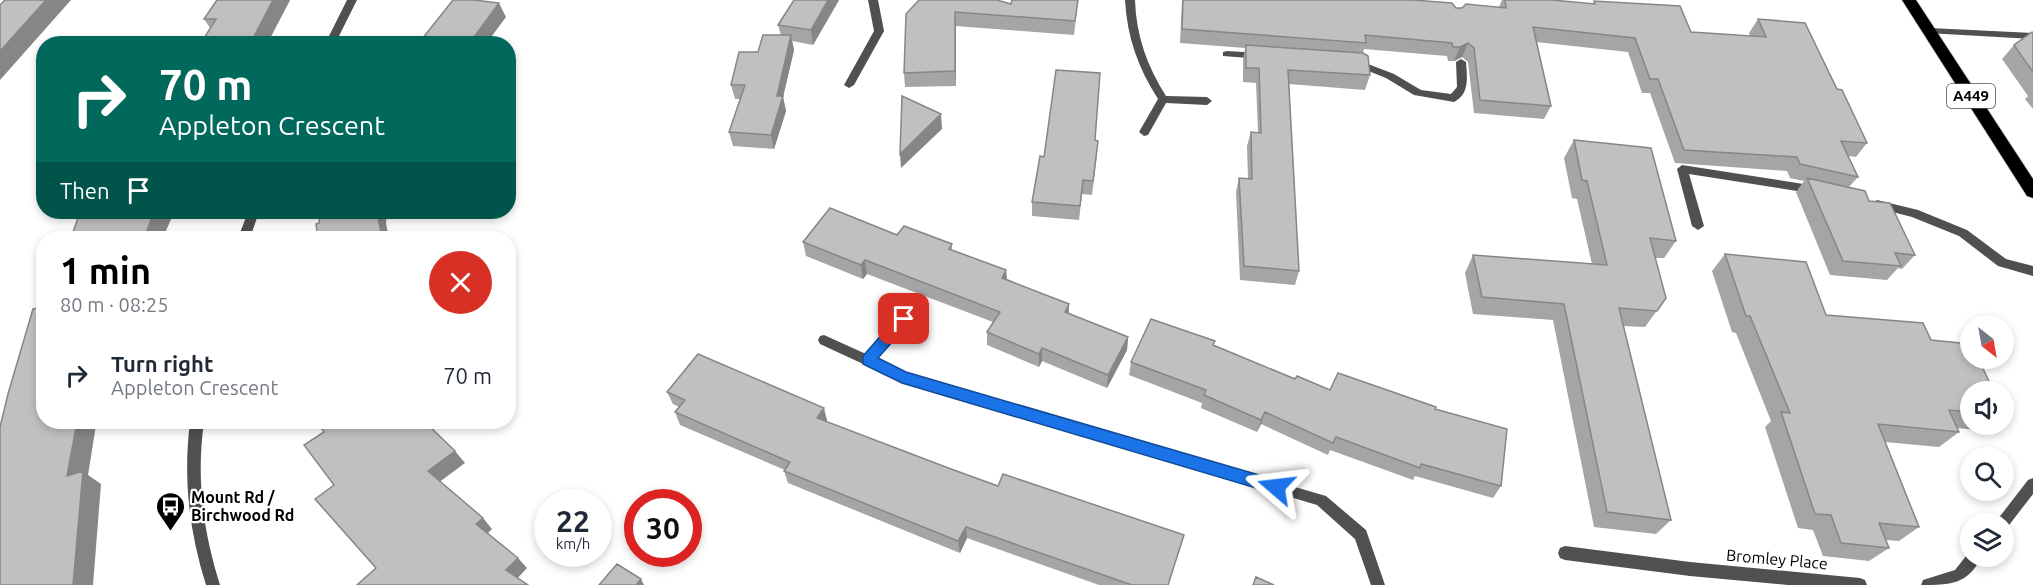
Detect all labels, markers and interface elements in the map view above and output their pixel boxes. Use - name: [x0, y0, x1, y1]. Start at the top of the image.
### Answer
- icon: right: [60, 60, 138, 138]
- text: 70 m: [159, 61, 253, 108]
- road number: A449: [1947, 84, 1995, 108]
- text: Appleton Crescent: [159, 110, 385, 140]
- icon: arrive: [122, 174, 155, 207]
- text: Then: [60, 178, 110, 203]
- text: 1 min: [60, 250, 151, 291]
- button: close: [429, 251, 492, 314]
- text: 80 m · 08:25: [60, 293, 169, 316]
- pin: [878, 293, 929, 344]
- icon: arrive: [887, 302, 920, 335]
- north arrow: [1960, 315, 2014, 369]
- map controls: [1960, 315, 2014, 567]
- text: Turn right: [111, 351, 213, 376]
- icon: right: [60, 359, 93, 392]
- text: 70 m: [443, 363, 492, 388]
- text: Appleton Crescent: [111, 376, 278, 399]
- button: sound: [1960, 381, 2014, 435]
- button: search: [1960, 447, 2014, 501]
- position arrow: [1244, 455, 1308, 519]
- place label: Mount Rd / Birchwood Rd: [191, 488, 294, 524]
- speed limit sign: 30: [624, 489, 702, 567]
- bus stop icon: Mount Rd / Birchwood Rd: [154, 490, 186, 532]
- text: 22: [556, 504, 590, 538]
- button: layers: [1960, 513, 2014, 567]
- text: km/h: [556, 535, 590, 552]
- street label: Bromley Place: [1725, 546, 1829, 572]

